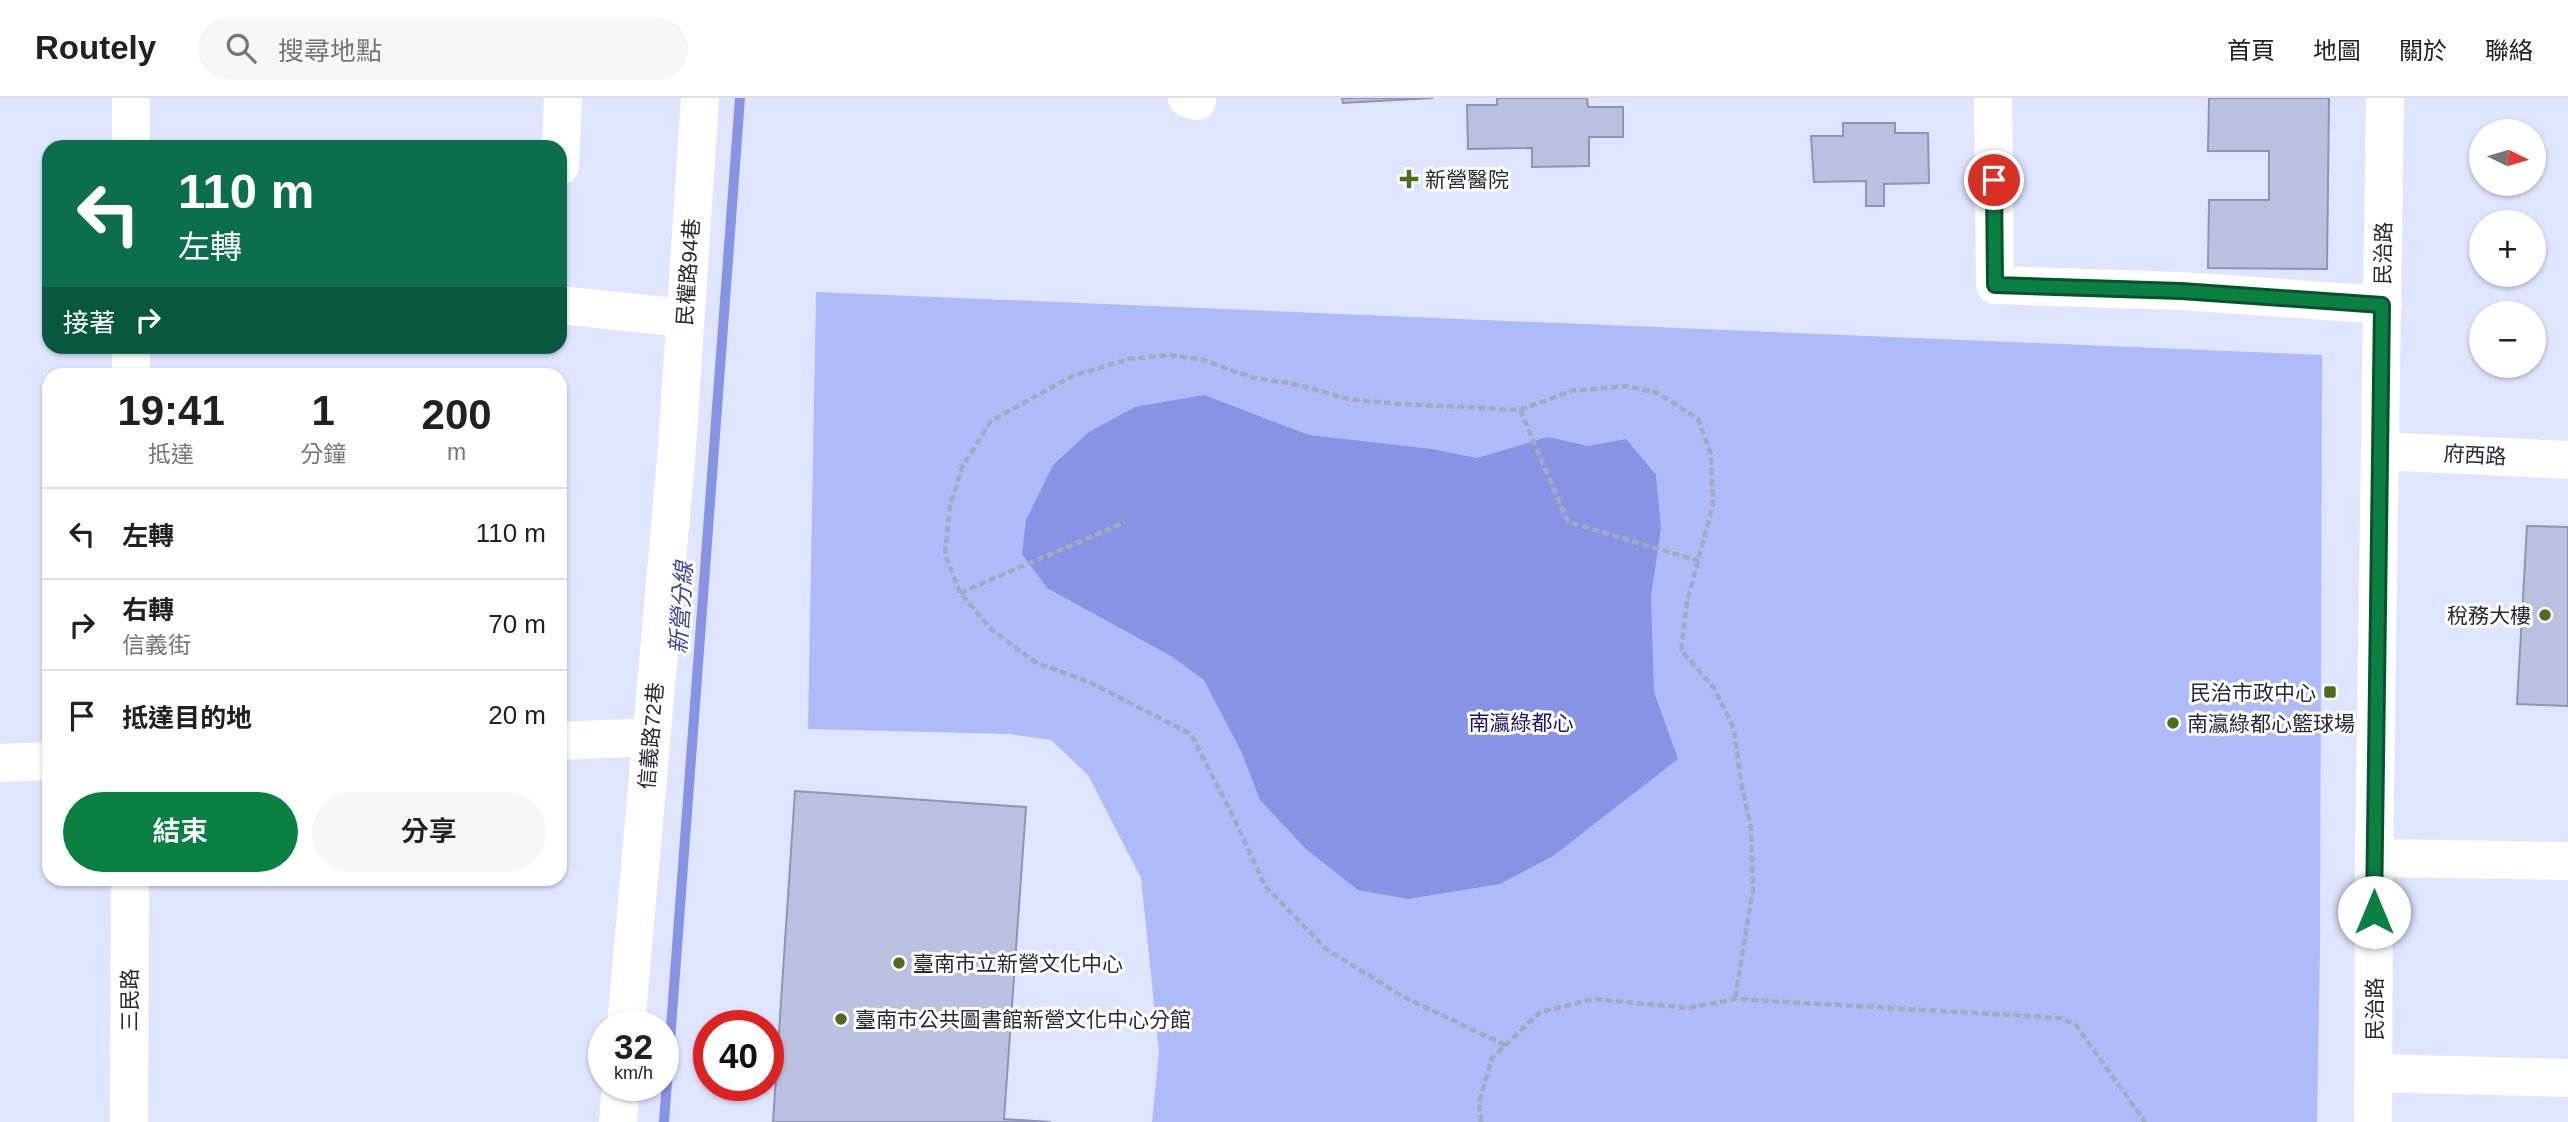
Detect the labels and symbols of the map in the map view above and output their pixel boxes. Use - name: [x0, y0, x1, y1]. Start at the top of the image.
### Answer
- north arrow: [2469, 119, 2546, 196]
- pin: [1964, 150, 2024, 210]
- place label: 新營醫院: [1425, 168, 1509, 191]
- marker: 新營醫院: [1399, 169, 1419, 189]
- street label: 民權路94巷: [673, 218, 703, 326]
- street label: 民治路: [2371, 221, 2395, 285]
- street label: 府西路: [2443, 442, 2507, 468]
- water label: 新營分線: [665, 558, 697, 655]
- place label: 稅務大樓: [2447, 604, 2531, 627]
- marker: 稅務大樓: [2537, 607, 2553, 623]
- place label: 民治市政中心: [2190, 681, 2316, 704]
- street label: 信義路72巷: [635, 682, 667, 790]
- marker: 民治市政中心: [2322, 684, 2338, 700]
- park label: 南瀛綠都心: [1469, 711, 1574, 734]
- place label: 南瀛綠都心籃球場: [2187, 712, 2355, 735]
- marker: 南瀛綠都心籃球場: [2165, 715, 2181, 731]
- position arrow: [2337, 875, 2411, 949]
- place label: 臺南市立新營文化中心: [913, 952, 1123, 975]
- marker: 臺南市立新營文化中心: [891, 955, 907, 971]
- street label: 三民路: [118, 969, 141, 1032]
- street label: 民治路: [2363, 978, 2386, 1041]
- place label: 臺南市公共圖書館新營文化中心分館: [855, 1008, 1191, 1031]
- speed limit sign: 40: [693, 1010, 784, 1101]
- marker: 臺南市公共圖書館新營文化中心分館: [833, 1011, 849, 1027]

